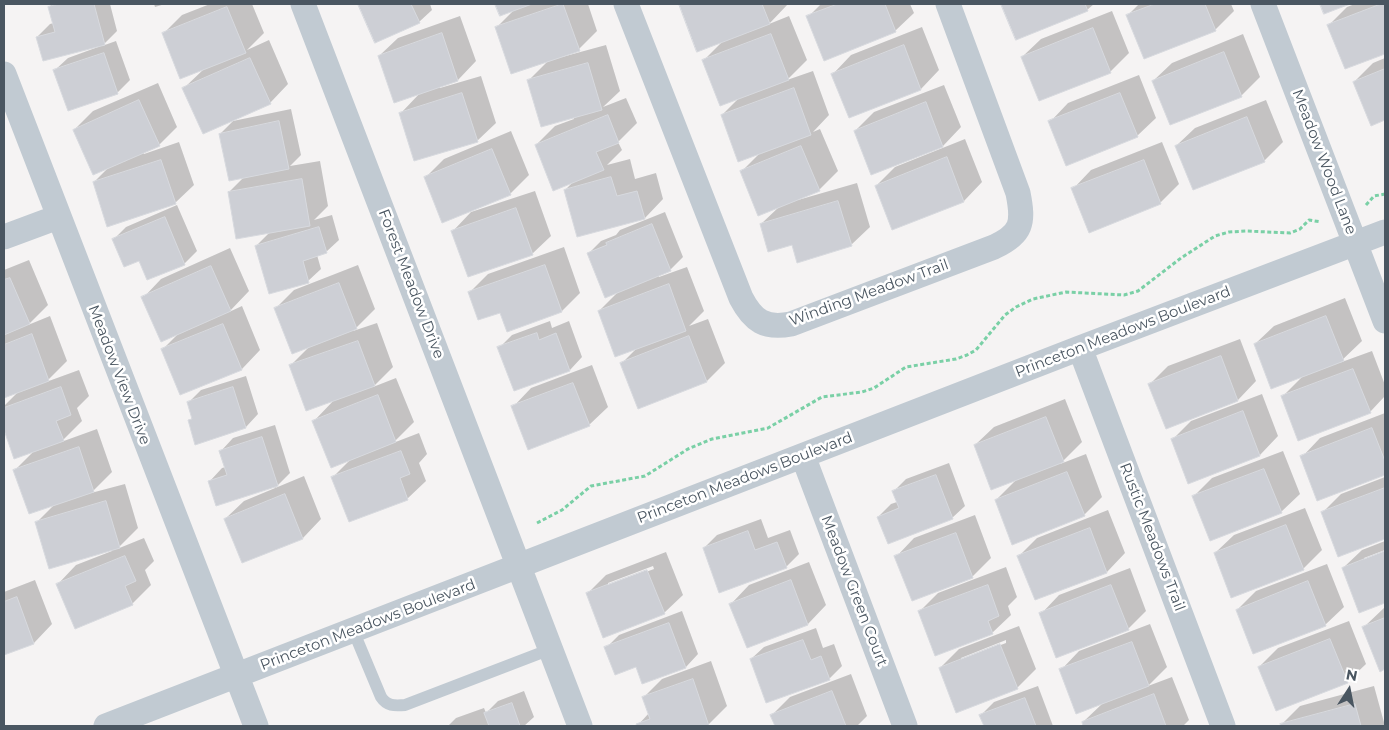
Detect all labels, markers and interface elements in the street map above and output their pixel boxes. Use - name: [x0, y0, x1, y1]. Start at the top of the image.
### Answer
- street label: Meadow Wood Lane: [1288, 87, 1360, 237]
- street label: Forest Meadow Drive: [374, 207, 448, 361]
- street label: Winding Meadow Trail: [787, 256, 951, 330]
- street label: Princeton Meadows Boulevard: [1013, 283, 1233, 381]
- street label: Meadow View Drive: [84, 303, 154, 447]
- street label: Princeton Meadows Boulevard: [635, 429, 855, 527]
- street label: Rustic Meadows Trail: [1115, 460, 1189, 614]
- street label: Meadow Green Court: [817, 513, 891, 669]
- street label: Princeton Meadows Boulevard: [258, 576, 478, 674]
- north arrow: [1324, 665, 1374, 715]
- text: N: [1345, 665, 1359, 685]

